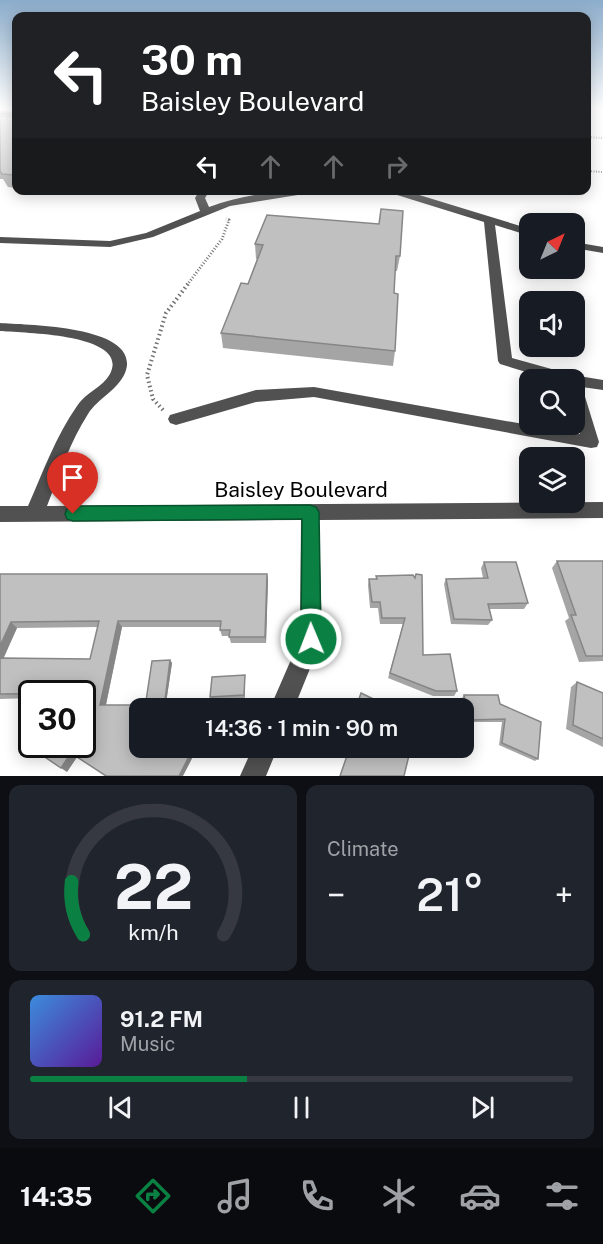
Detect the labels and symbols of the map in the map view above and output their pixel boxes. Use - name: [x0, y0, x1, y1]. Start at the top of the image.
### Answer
- north arrow: [519, 213, 585, 279]
- pin: [47, 452, 98, 514]
- street label: Baisley Boulevard: [214, 477, 388, 502]
- position arrow: [279, 607, 343, 671]
- speed limit sign: 30: [18, 680, 96, 758]

